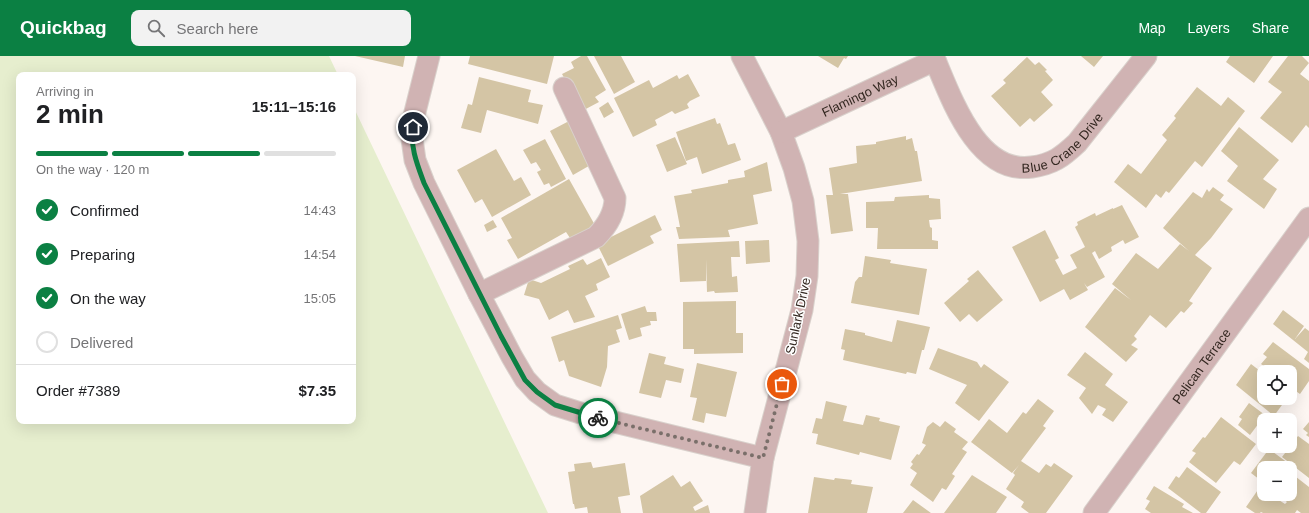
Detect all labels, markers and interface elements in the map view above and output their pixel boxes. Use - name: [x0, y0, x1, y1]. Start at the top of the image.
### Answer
- search box: [131, 10, 411, 46]
- text: Quickbag: [20, 17, 107, 38]
- icon: search: [145, 17, 167, 39]
- text: Search here: [177, 20, 258, 37]
- text: Map: [1138, 20, 1166, 36]
- text: Layers: [1188, 20, 1230, 36]
- text: Share: [1252, 20, 1289, 36]
- street label: Flamingo Way: [819, 71, 901, 119]
- text: Arriving in: [36, 84, 94, 99]
- text: 15:11–15:16: [252, 98, 336, 115]
- text: 2 min: [36, 99, 104, 129]
- pin: [396, 110, 430, 144]
- street label: Blue Crane Drive: [1021, 110, 1106, 175]
- icon: home: [402, 116, 424, 138]
- text: On the way · 120 m: [36, 162, 149, 177]
- icon: check: [36, 199, 58, 221]
- text: Confirmed: [70, 202, 139, 219]
- text: 14:43: [303, 203, 336, 218]
- icon: check: [36, 243, 58, 265]
- text: Preparing: [70, 246, 135, 263]
- text: 14:54: [303, 247, 336, 262]
- street label: Sunlark Drive: [783, 276, 813, 356]
- icon: check: [36, 287, 58, 309]
- text: On the way: [70, 290, 146, 307]
- text: 15:05: [303, 291, 336, 306]
- street label: Pelican Terrace: [1169, 325, 1234, 406]
- text: Delivered: [70, 334, 133, 351]
- map controls: [1257, 365, 1297, 501]
- button: locate: [1257, 365, 1297, 405]
- pin: [765, 367, 799, 401]
- icon: bag: [771, 373, 793, 395]
- text: Order #7389: [36, 382, 120, 399]
- text: $7.35: [298, 382, 336, 399]
- courier: [578, 398, 618, 438]
- icon: bike: [587, 407, 609, 429]
- button: +: [1257, 413, 1297, 453]
- button: −: [1257, 461, 1297, 501]

